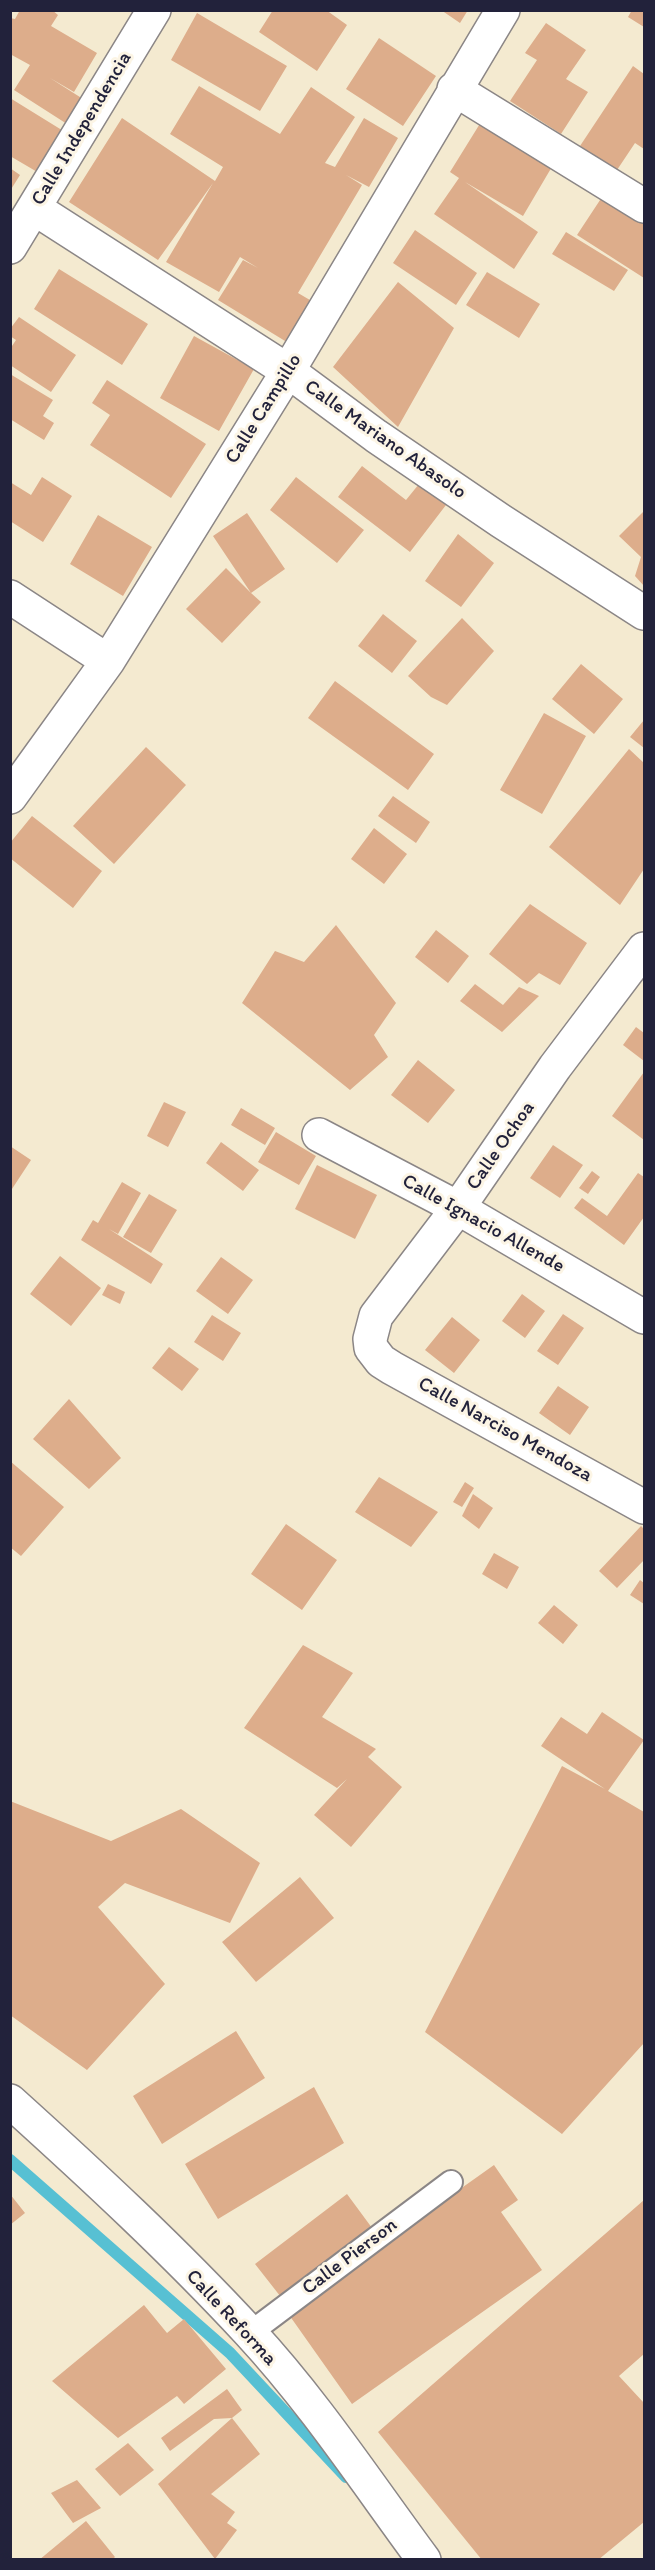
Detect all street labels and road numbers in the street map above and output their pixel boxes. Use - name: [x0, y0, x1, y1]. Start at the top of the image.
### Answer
- street label: Calle Independencia: [27, 48, 137, 210]
- street label: Calle Campillo: [221, 350, 307, 468]
- street label: Calle Mariano Abasolo: [299, 375, 471, 505]
- street label: Calle Ochoa: [462, 1097, 540, 1195]
- street label: Calle Ignacio Allende: [398, 1169, 568, 1279]
- street label: Calle Narciso Mendoza: [414, 1372, 596, 1488]
- street label: Calle Pierson: [298, 2213, 402, 2301]
- street label: Calle Reforma: [180, 2265, 282, 2371]

